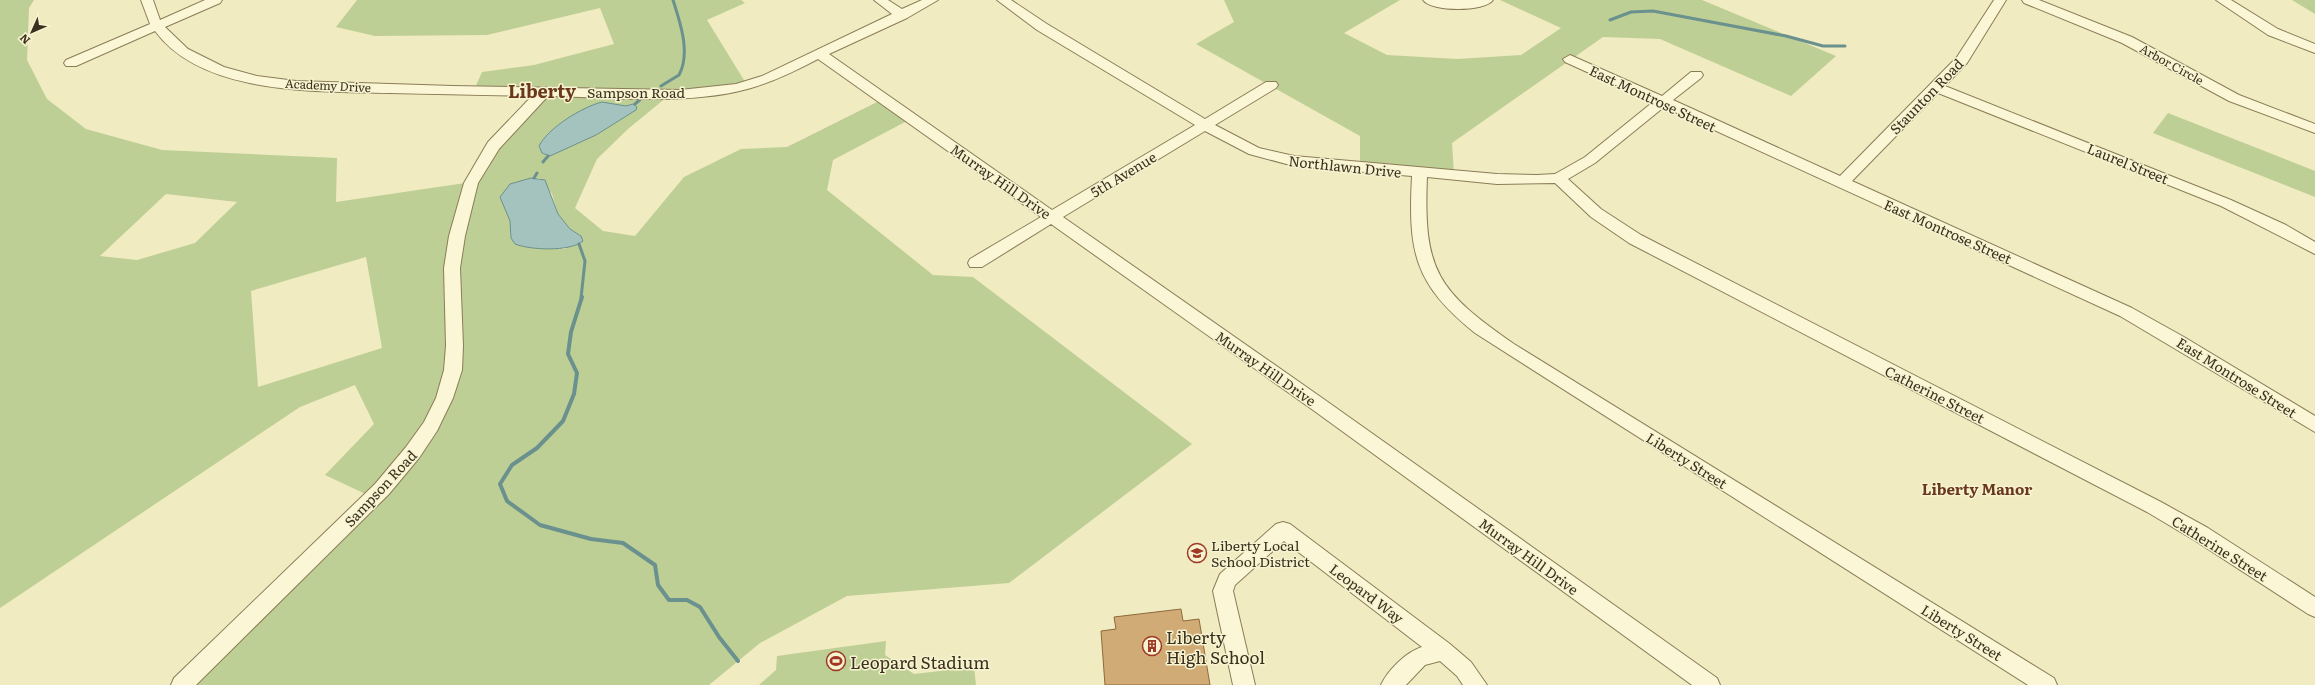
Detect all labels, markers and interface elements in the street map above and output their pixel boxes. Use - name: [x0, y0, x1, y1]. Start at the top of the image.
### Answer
- north arrow: [12, 12, 52, 52]
- text: N: [15, 31, 33, 49]
- street label: Arbor Circle: [2137, 39, 2207, 89]
- street label: Staunton Road: [1885, 53, 1968, 138]
- street label: East Montrose Street: [1586, 60, 1720, 136]
- street label: Academy Drive: [284, 74, 372, 96]
- district label: Liberty: [508, 77, 576, 104]
- street label: Sampson Road: [587, 82, 685, 102]
- street label: Laurel Street: [2084, 138, 2172, 189]
- street label: Murray Hill Drive: [947, 139, 1055, 223]
- street label: 5th Avenue: [1086, 146, 1160, 202]
- street label: Northlawn Drive: [1288, 150, 1402, 182]
- street label: East Montrose Street: [1881, 194, 2015, 268]
- street label: Murray Hill Drive: [1212, 326, 1320, 410]
- street label: East Montrose Street: [2173, 332, 2301, 422]
- street label: Catherine Street: [1882, 360, 1989, 428]
- street label: Liberty Street: [1643, 427, 1732, 493]
- street label: Sampson Road: [339, 445, 421, 531]
- district label: Liberty Manor: [1922, 477, 2032, 500]
- street label: Catherine Street: [2168, 511, 2272, 586]
- street label: Murray Hill Drive: [1475, 513, 1583, 599]
- place label: Liberty Local School District: [1211, 535, 1310, 571]
- school or university icon: Liberty Local School District: [1186, 542, 1208, 564]
- street label: Leopard Way: [1326, 559, 1409, 628]
- street label: Liberty Street: [1918, 599, 2007, 665]
- place label: Liberty High School: [1166, 624, 1265, 669]
- building icon: Liberty High School: [1141, 635, 1163, 657]
- place label: Leopard Stadium: [850, 649, 990, 674]
- sports icon: Leopard Stadium: [825, 650, 847, 672]

